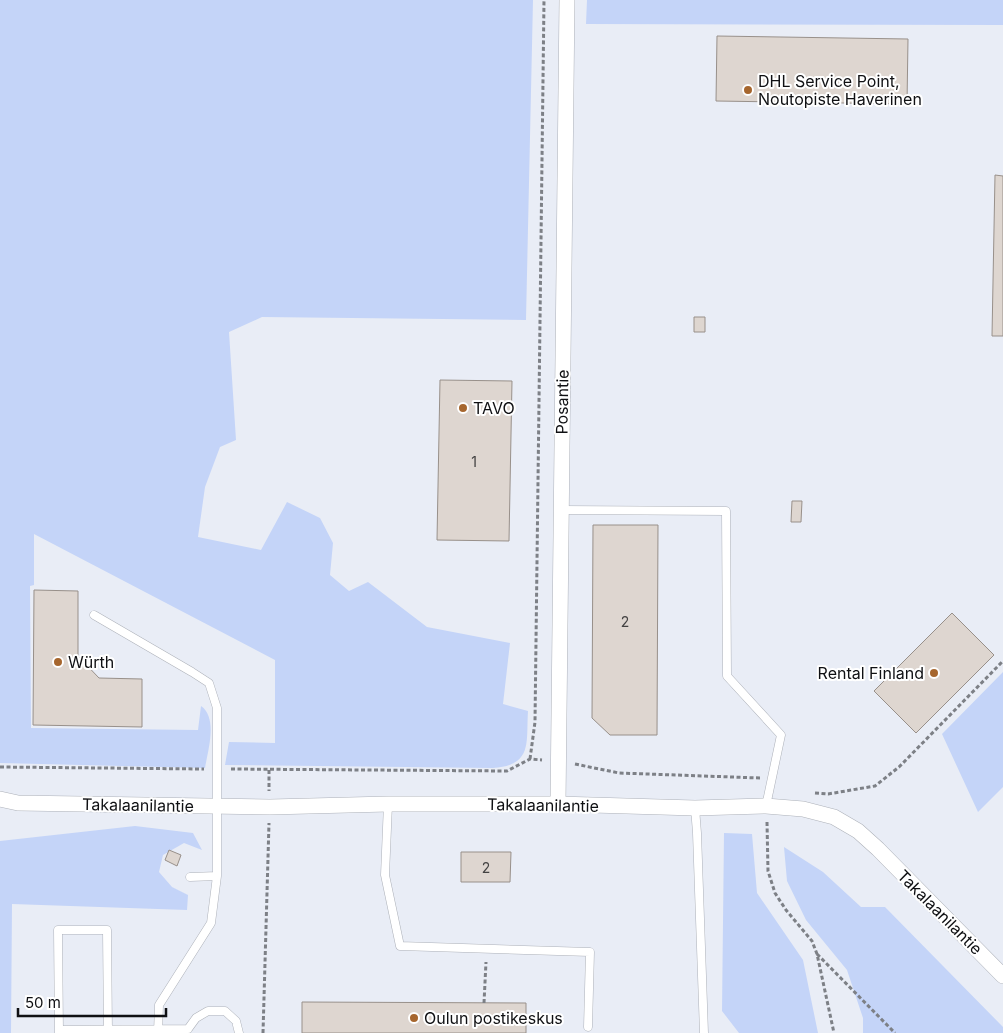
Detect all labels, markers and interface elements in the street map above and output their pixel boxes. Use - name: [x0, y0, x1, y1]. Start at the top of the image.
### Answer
- place label: DHL Service Point, Noutopiste Haverinen: [758, 71, 922, 109]
- marker: DHL Service Point, Noutopiste Haverinen: [742, 84, 754, 96]
- street label: Posantie: [551, 369, 573, 435]
- place label: TAVO: [473, 398, 515, 418]
- marker: TAVO: [457, 402, 469, 414]
- house number: 1: [471, 453, 477, 470]
- house number: 2: [621, 613, 629, 630]
- place label: Würth: [68, 652, 114, 672]
- marker: Würth: [52, 656, 64, 668]
- place label: Rental Finland: [818, 663, 924, 683]
- marker: Rental Finland: [928, 667, 940, 679]
- street label: Takalaanilantie: [82, 794, 194, 816]
- street label: Takalaanilantie: [487, 794, 599, 816]
- house number: 2: [482, 859, 490, 876]
- street label: Takalaanilantie: [893, 865, 987, 959]
- scale bar: [18, 986, 165, 1018]
- text: 50 m: [25, 993, 61, 1012]
- place label: Oulun postikeskus: [424, 1008, 563, 1028]
- marker: Oulun postikeskus: [408, 1012, 420, 1024]

